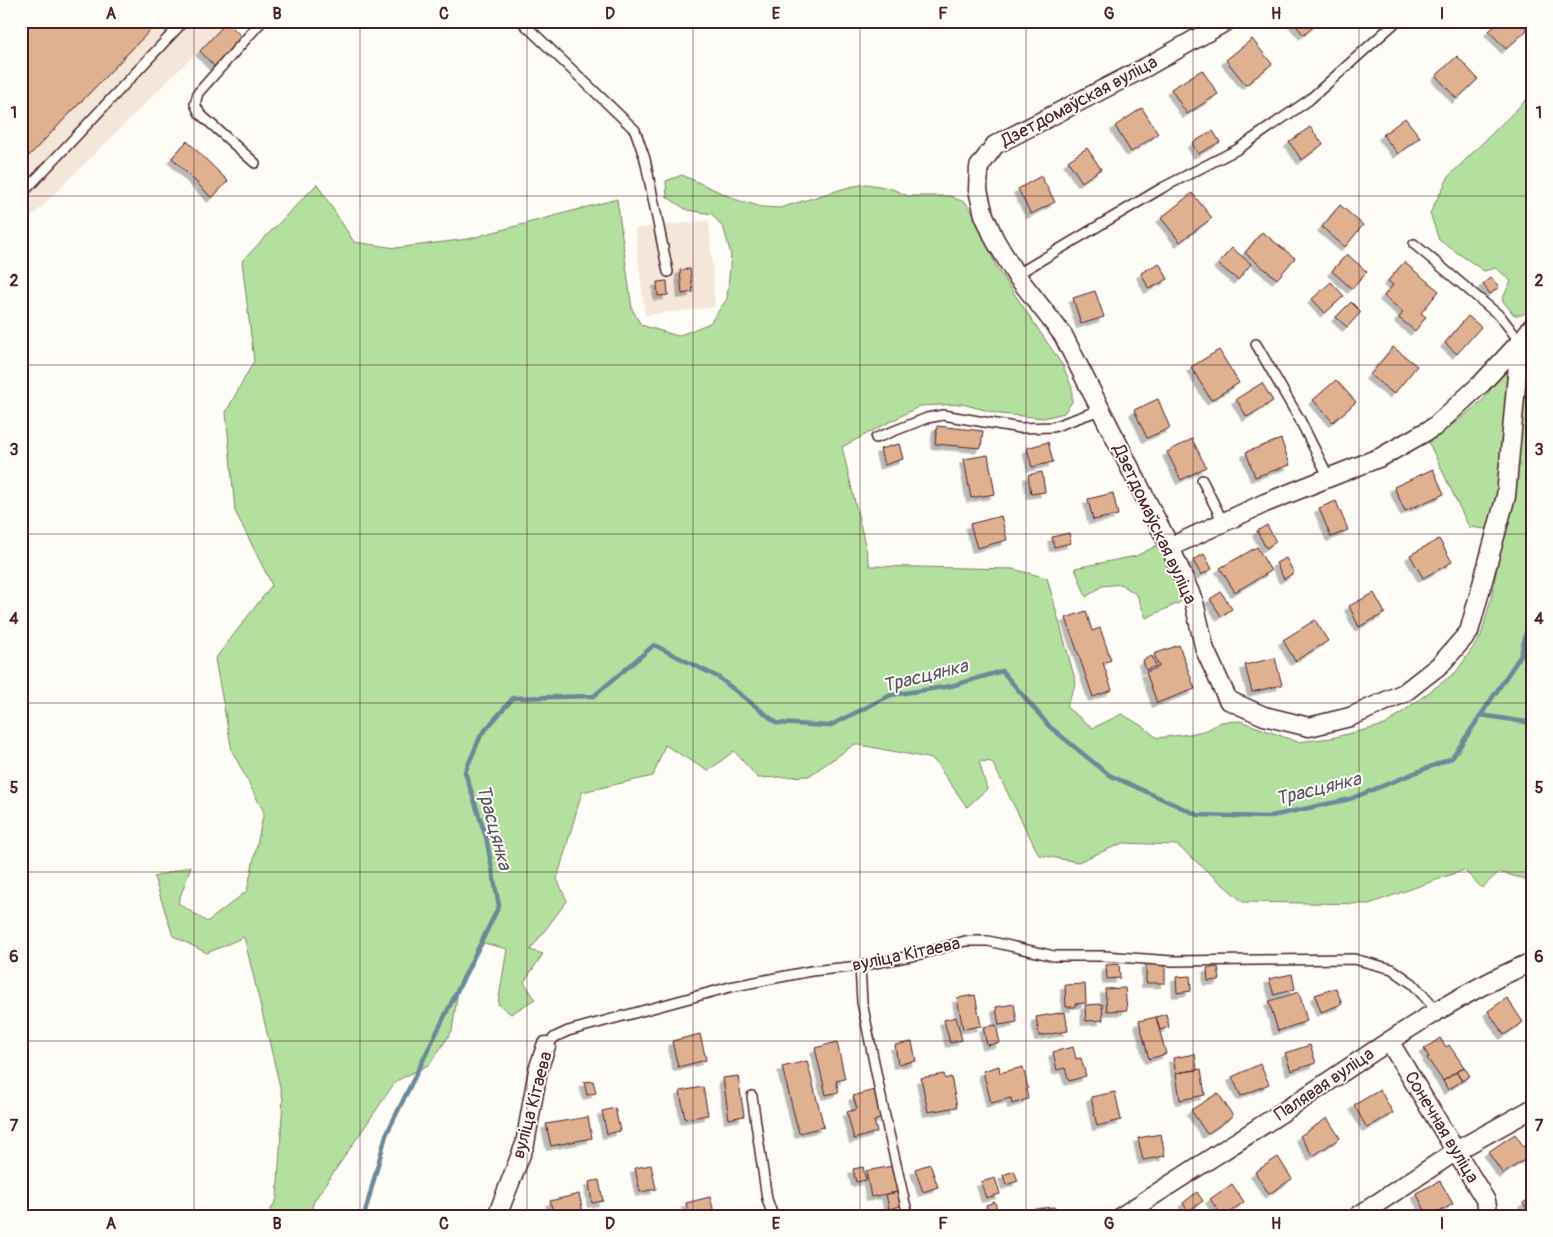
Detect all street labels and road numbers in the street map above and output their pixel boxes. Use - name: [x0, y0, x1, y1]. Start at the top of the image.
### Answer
- street label: Дзетдомаўская вуліца: [996, 50, 1161, 153]
- street label: Дзетдомаўская вуліца: [1107, 440, 1202, 608]
- street label: вуліца Кітаева: [850, 932, 962, 977]
- street label: Палявая вуліца: [1270, 1043, 1379, 1126]
- street label: вуліца Кітаева: [507, 1049, 558, 1161]
- street label: Сонечная вуліца: [1399, 1067, 1484, 1187]

